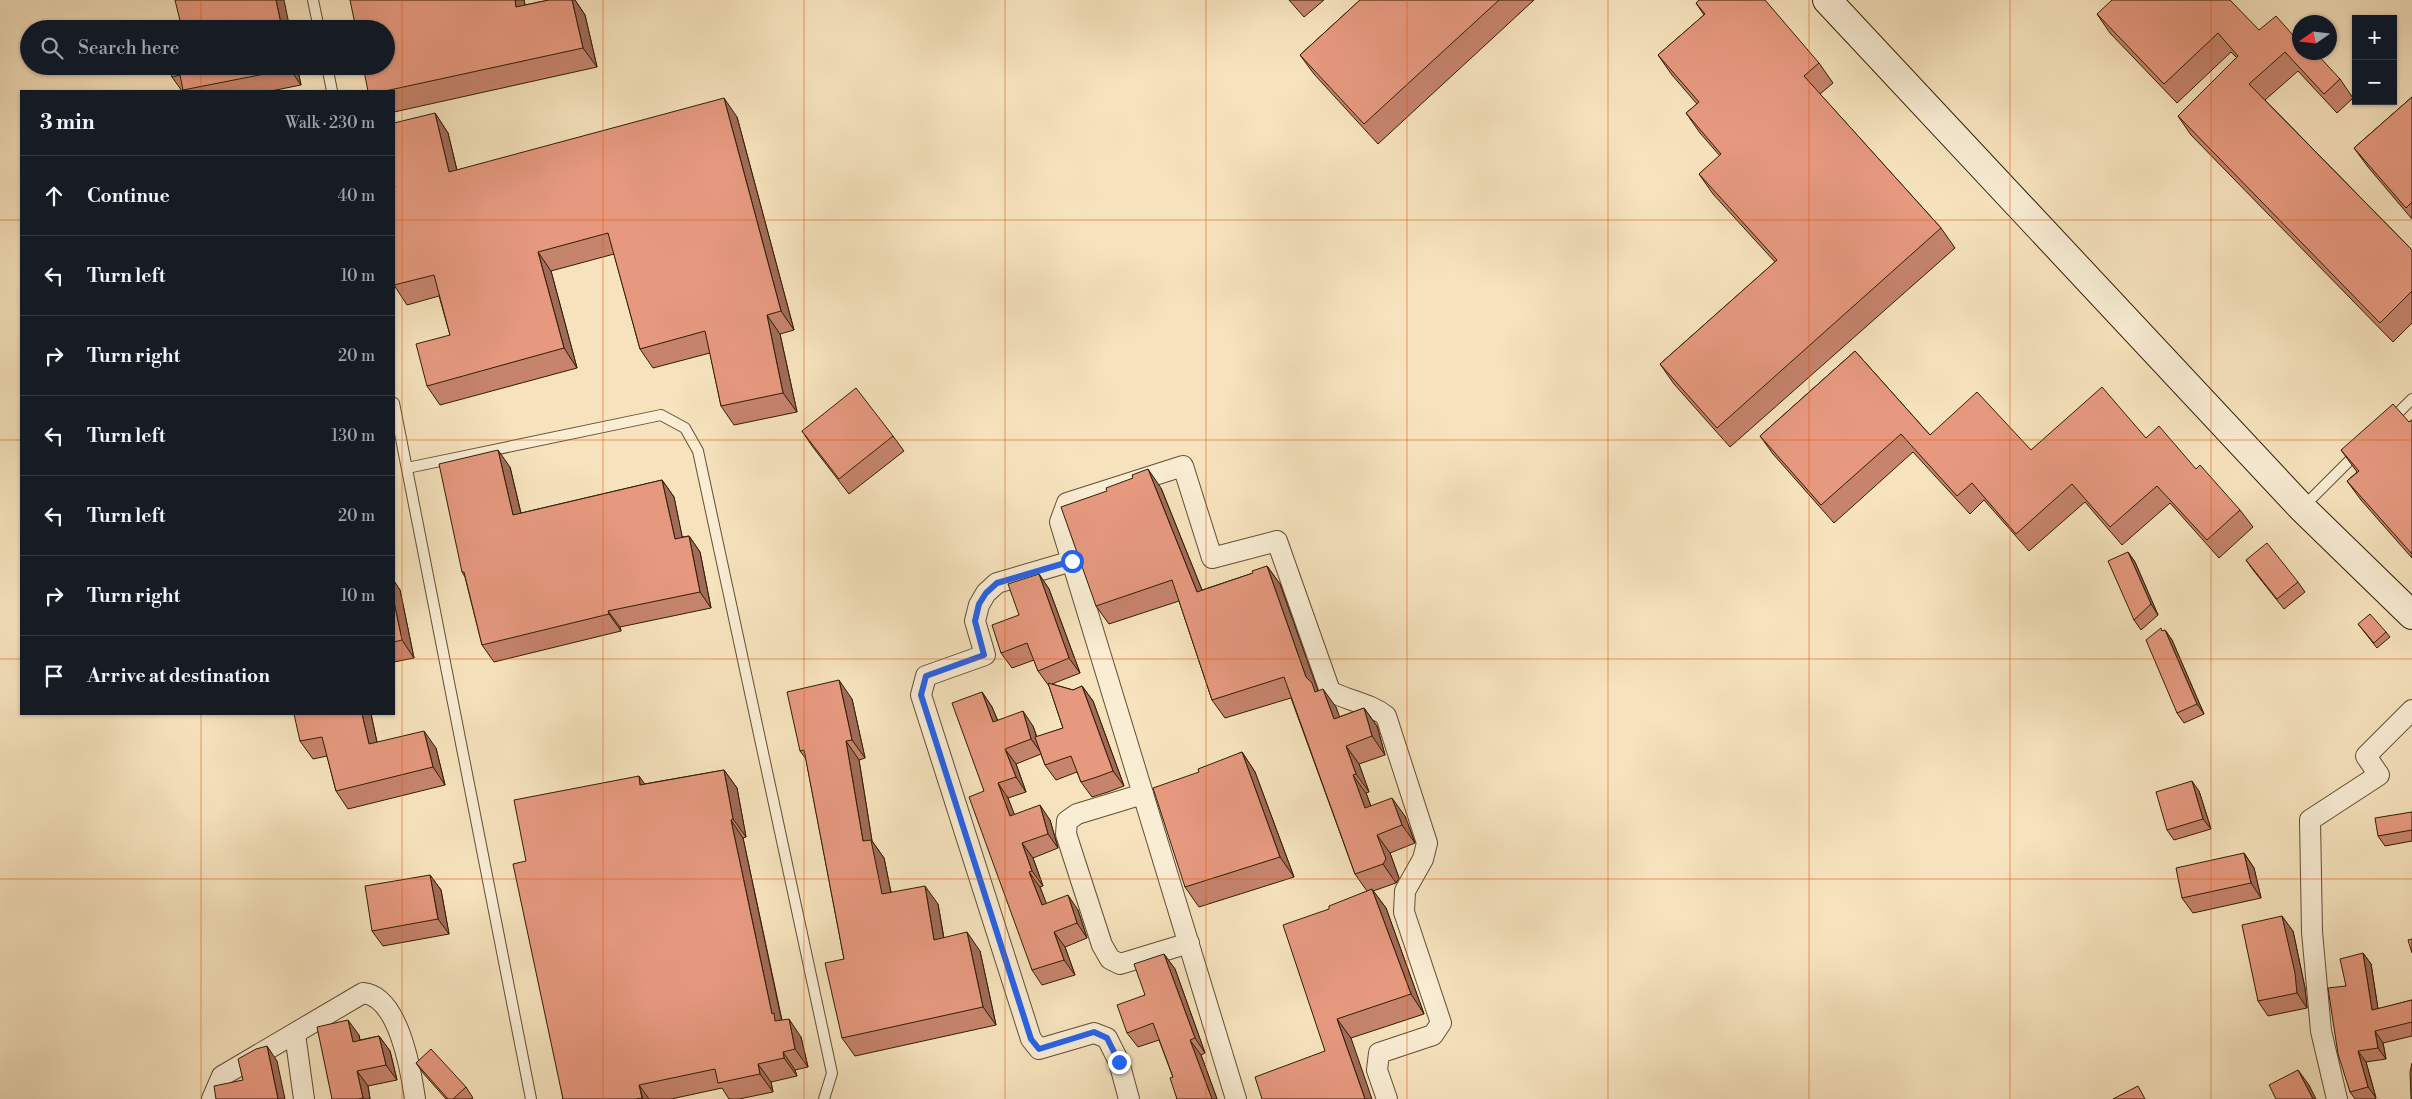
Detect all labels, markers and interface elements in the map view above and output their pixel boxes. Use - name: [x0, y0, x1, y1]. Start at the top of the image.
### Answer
- north arrow: [2292, 15, 2337, 60]
- map controls: [2352, 15, 2397, 105]
- button: +: [2352, 15, 2397, 60]
- search box: [20, 20, 395, 75]
- icon: search: [38, 34, 66, 62]
- text: Search here: [78, 36, 179, 60]
- button: −: [2352, 60, 2397, 105]
- text: 3 min: [40, 110, 95, 136]
- text: Walk · 230 m: [285, 113, 375, 133]
- icon: ahead: [40, 182, 68, 210]
- text: Continue: [87, 184, 170, 208]
- text: 40 m: [338, 186, 375, 206]
- icon: left: [40, 262, 68, 290]
- text: Turn left: [87, 264, 166, 288]
- text: 10 m: [341, 266, 375, 286]
- icon: right: [40, 342, 68, 370]
- text: Turn right: [87, 344, 180, 368]
- text: 20 m: [338, 346, 375, 366]
- icon: left: [40, 422, 68, 450]
- text: Turn left: [87, 424, 166, 448]
- text: 130 m: [331, 426, 375, 446]
- icon: left: [40, 502, 68, 530]
- text: Turn left: [87, 504, 166, 528]
- text: 20 m: [338, 506, 375, 526]
- route start: [1061, 550, 1084, 573]
- icon: right: [40, 582, 68, 610]
- text: Turn right: [87, 584, 180, 608]
- text: 10 m: [341, 586, 375, 606]
- icon: arrive: [40, 662, 68, 690]
- text: Arrive at destination: [87, 664, 270, 688]
- route end: [1108, 1051, 1131, 1074]

